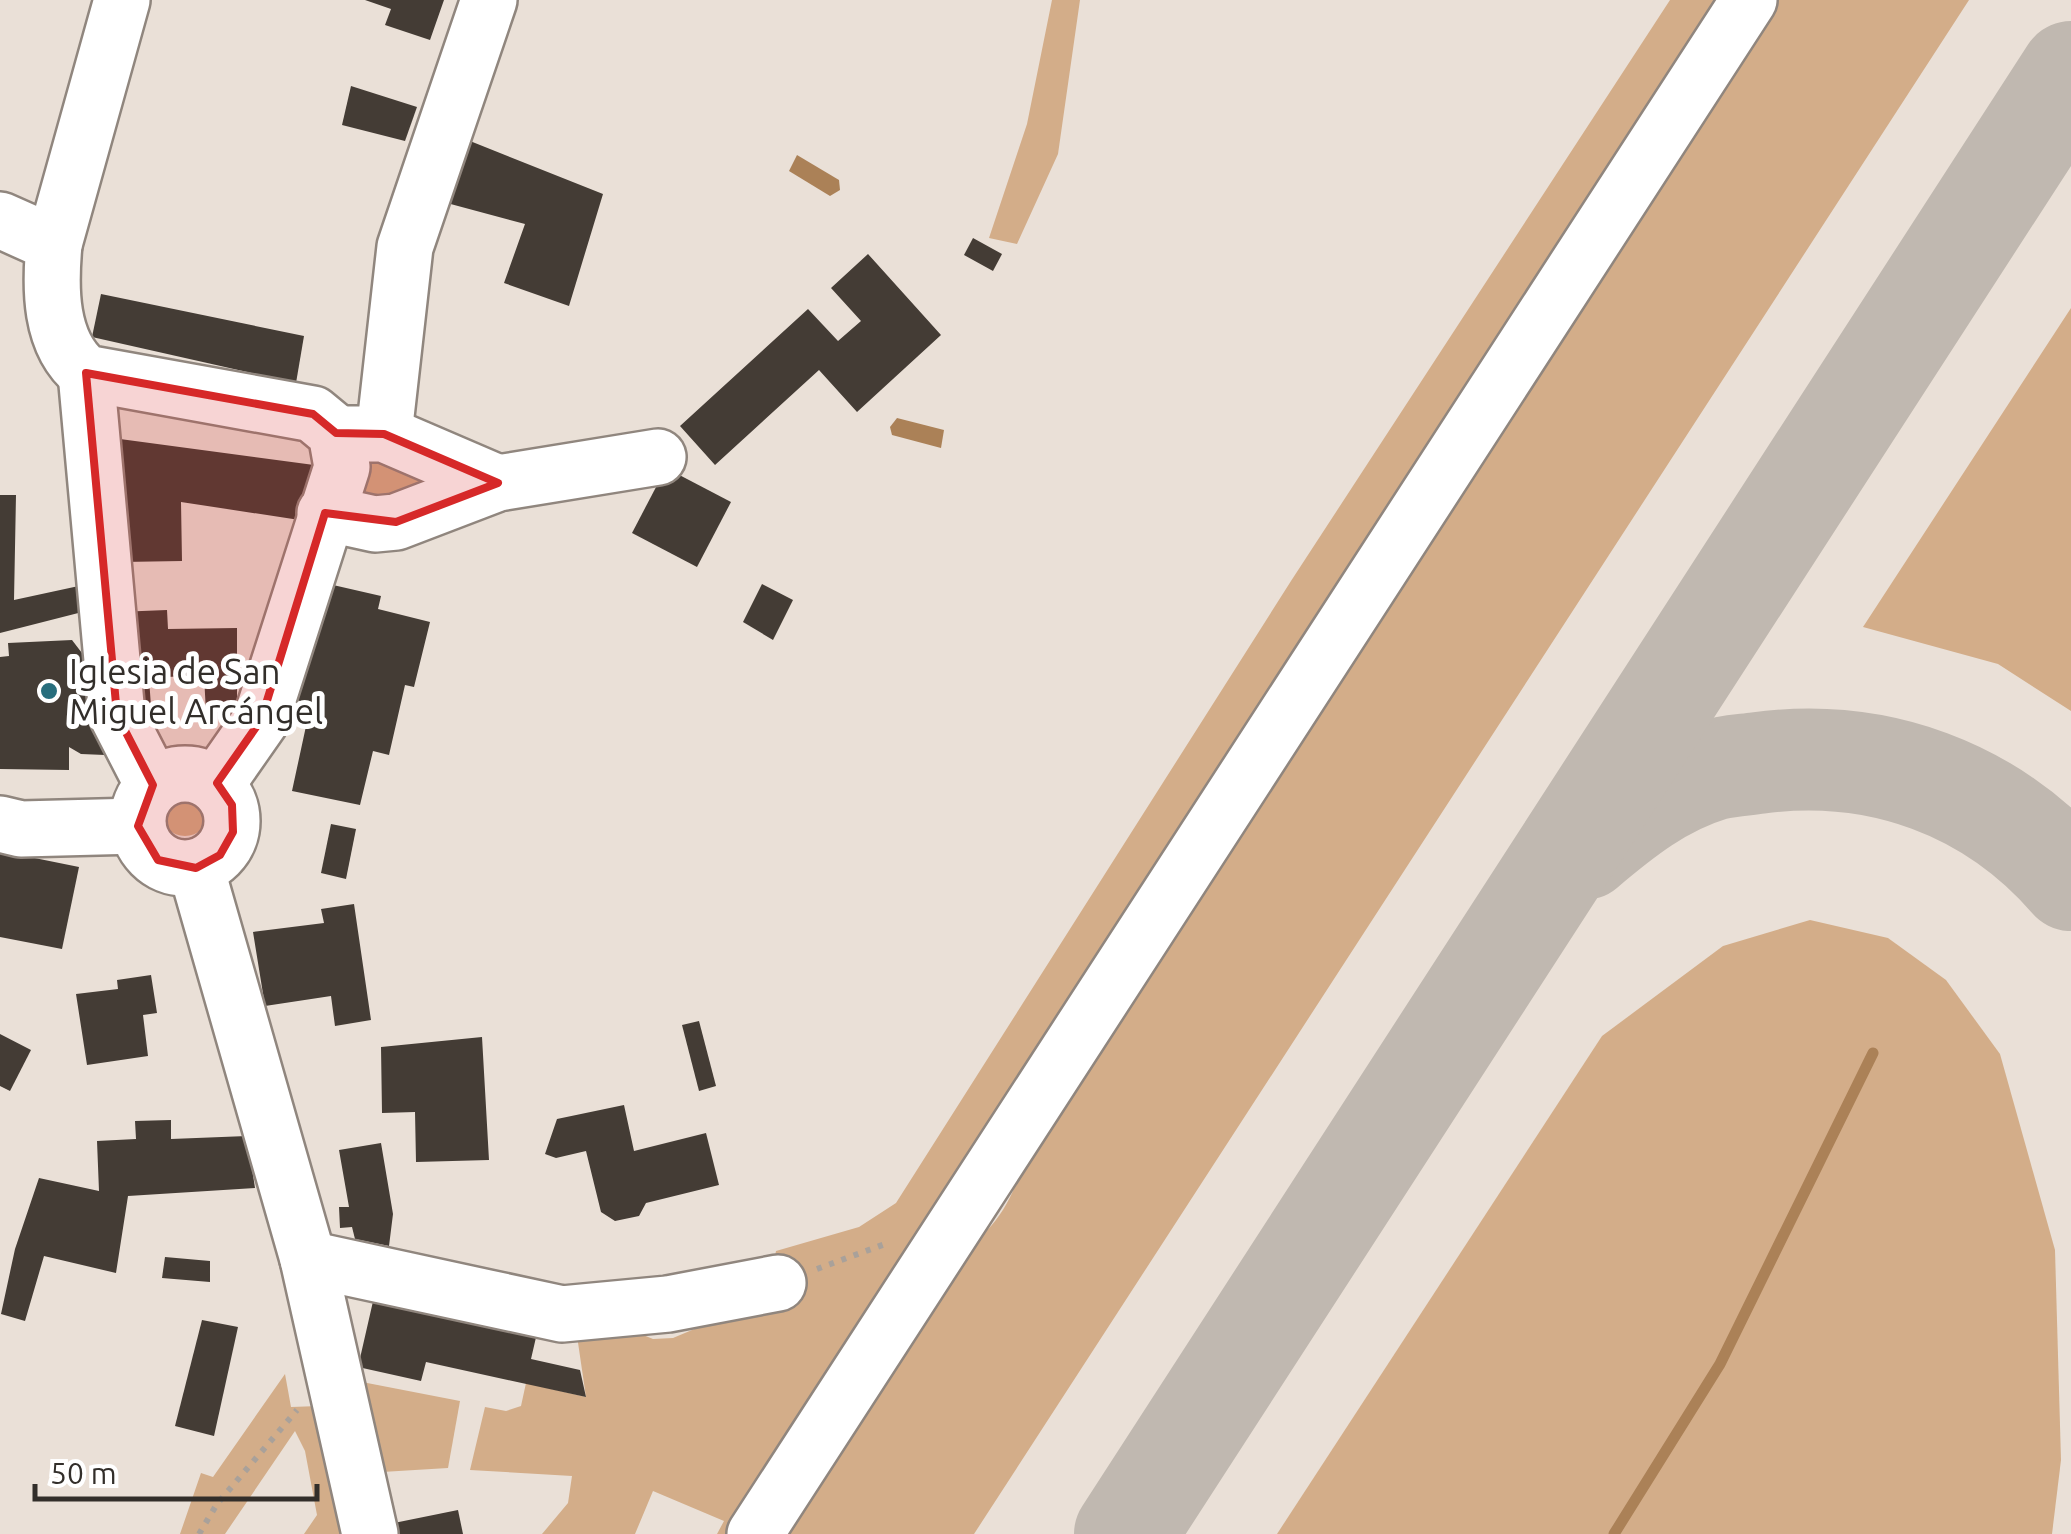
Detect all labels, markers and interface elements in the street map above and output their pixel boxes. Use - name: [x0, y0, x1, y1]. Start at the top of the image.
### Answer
- place label: Iglesia de San Miguel Arcángel: [69, 651, 323, 731]
- marker: Iglesia de San Miguel Arcángel: [38, 680, 60, 702]
- scale bar: [35, 1439, 318, 1501]
- text: 50 m: [50, 1456, 117, 1490]

